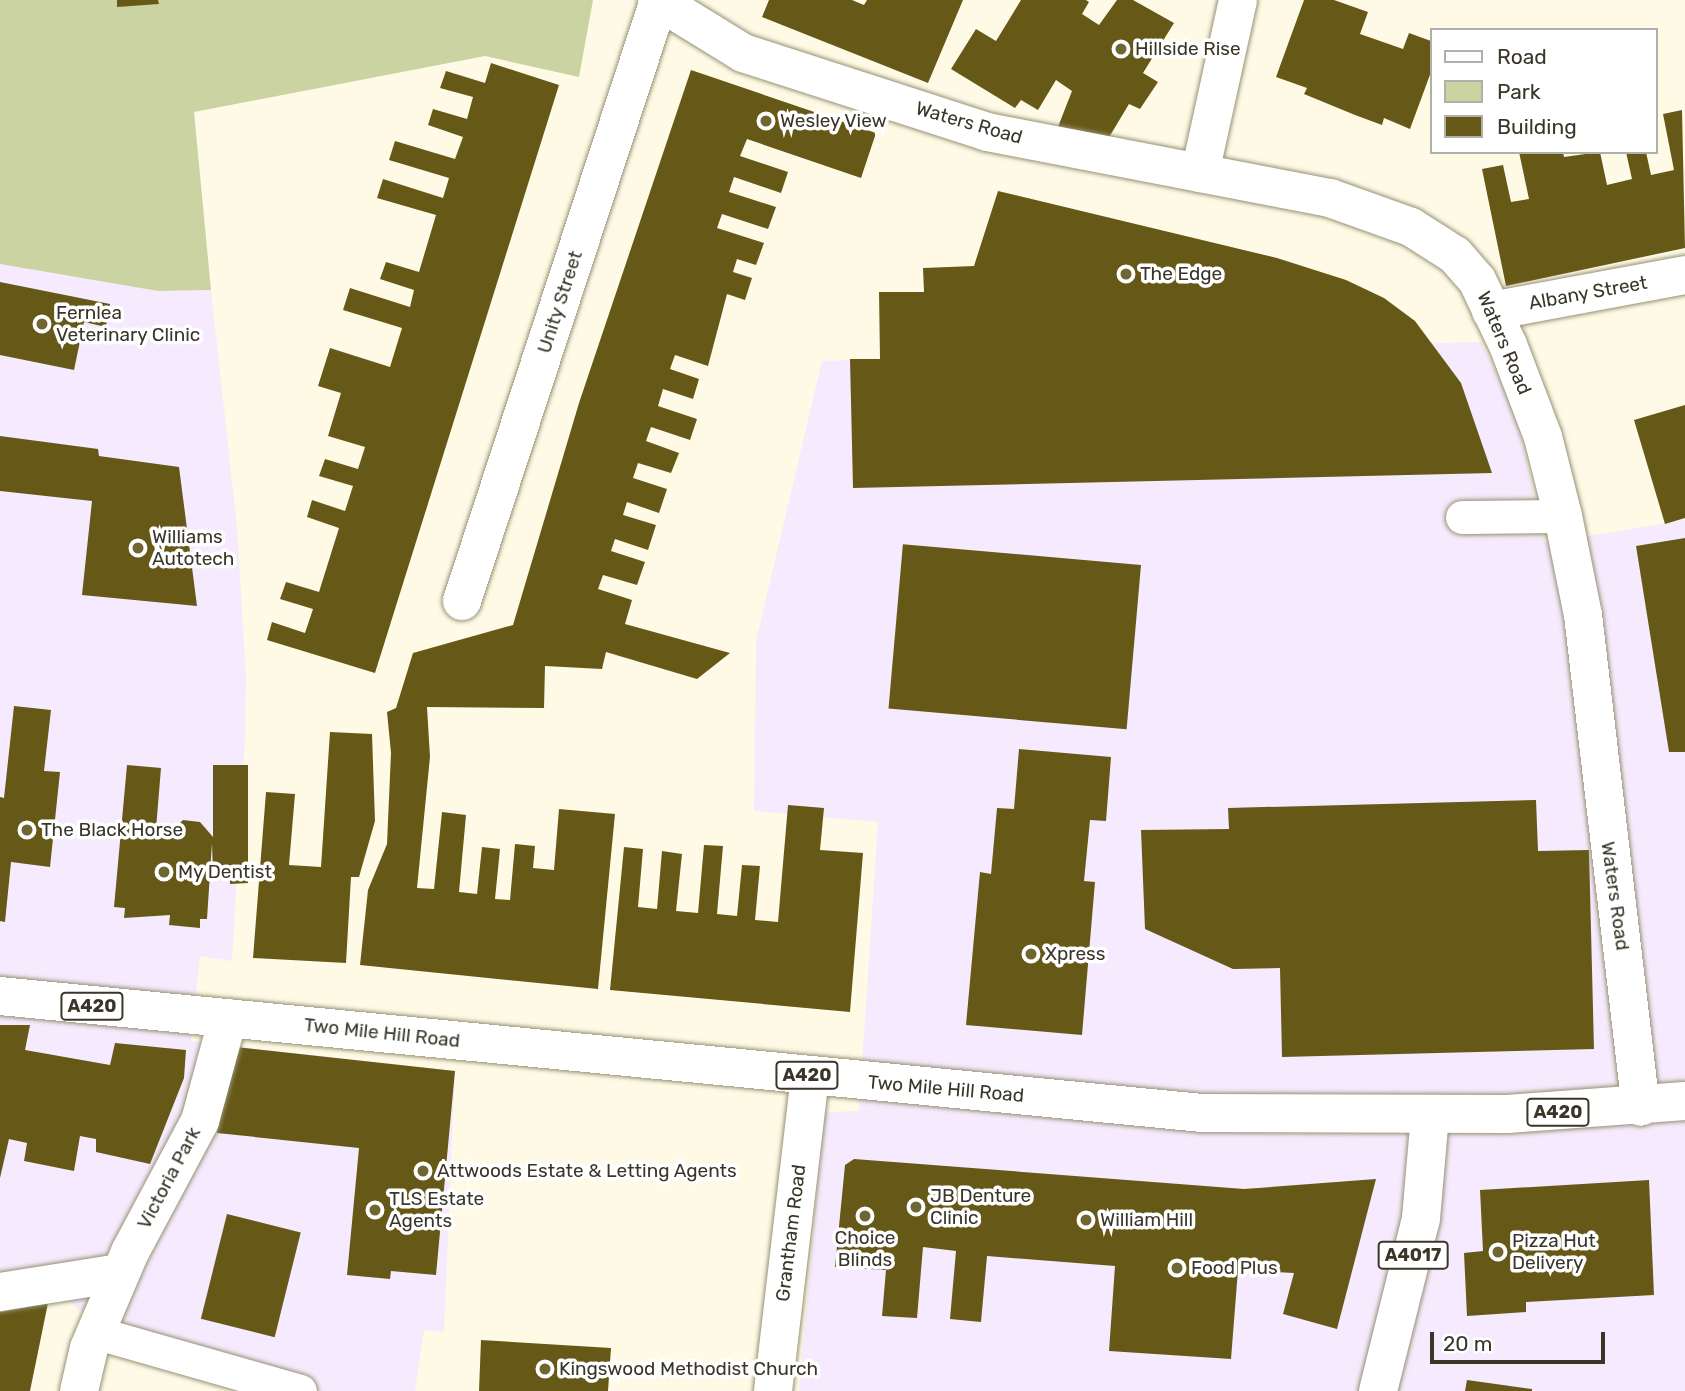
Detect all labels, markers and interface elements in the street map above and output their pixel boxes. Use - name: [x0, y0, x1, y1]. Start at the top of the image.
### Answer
- legend: [1430, 28, 1657, 154]
- place label: Hillside Rise: [1135, 38, 1241, 60]
- marker: Hillside Rise: [1113, 41, 1129, 57]
- text: Road: [1497, 44, 1547, 69]
- text: Park: [1497, 79, 1541, 104]
- street label: Waters Road: [913, 97, 1025, 149]
- place label: Wesley View: [780, 110, 888, 132]
- marker: Wesley View: [758, 113, 774, 129]
- text: Building: [1497, 114, 1577, 139]
- street label: Unity Street: [533, 248, 587, 356]
- place label: The Edge: [1140, 263, 1222, 285]
- marker: The Edge: [1118, 266, 1134, 282]
- street label: Albany Street: [1527, 271, 1649, 315]
- street label: Waters Road: [1472, 288, 1536, 398]
- place label: Fernlea Veterinary Clinic: [56, 302, 201, 346]
- marker: Fernlea Veterinary Clinic: [34, 316, 50, 332]
- place label: Williams Autotech: [152, 526, 234, 570]
- marker: Williams Autotech: [130, 540, 146, 556]
- place label: The Black Horse: [41, 819, 183, 841]
- marker: The Black Horse: [19, 822, 35, 838]
- street label: Waters Road: [1596, 840, 1634, 952]
- place label: My Dentist: [178, 861, 272, 883]
- marker: My Dentist: [156, 864, 172, 880]
- place label: Xpress: [1045, 943, 1105, 965]
- marker: Xpress: [1023, 946, 1039, 962]
- road number: A420: [59, 992, 125, 1021]
- street label: Two Mile Hill Road: [303, 1013, 461, 1053]
- road number: A420: [774, 1060, 840, 1090]
- street label: Two Mile Hill Road: [867, 1071, 1025, 1107]
- road number: A420: [1525, 1098, 1591, 1126]
- street label: Victoria Park: [133, 1123, 205, 1233]
- place label: Attwoods Estate & Letting Agents: [437, 1160, 737, 1182]
- marker: Attwoods Estate & Letting Agents: [415, 1163, 431, 1179]
- street label: Grantham Road: [771, 1163, 811, 1303]
- place label: JB Denture Clinic: [930, 1185, 1031, 1229]
- place label: TLS Estate Agents: [389, 1188, 484, 1232]
- marker: JB Denture Clinic: [908, 1199, 924, 1215]
- marker: TLS Estate Agents: [367, 1202, 383, 1218]
- marker: Choice Blinds: [857, 1208, 873, 1224]
- place label: William Hill: [1100, 1209, 1193, 1231]
- marker: William Hill: [1078, 1212, 1094, 1228]
- place label: Choice Blinds: [835, 1227, 895, 1271]
- place label: Pizza Hut Delivery: [1512, 1230, 1596, 1274]
- road number: A4017: [1376, 1240, 1450, 1270]
- marker: Pizza Hut Delivery: [1490, 1244, 1506, 1260]
- place label: Food Plus: [1191, 1257, 1278, 1279]
- marker: Food Plus: [1169, 1260, 1185, 1276]
- scale bar: [1433, 1318, 1608, 1362]
- text: 20 m: [1443, 1331, 1492, 1356]
- place label: Kingswood Methodist Church: [559, 1358, 818, 1380]
- marker: Kingswood Methodist Church: [537, 1361, 553, 1377]

